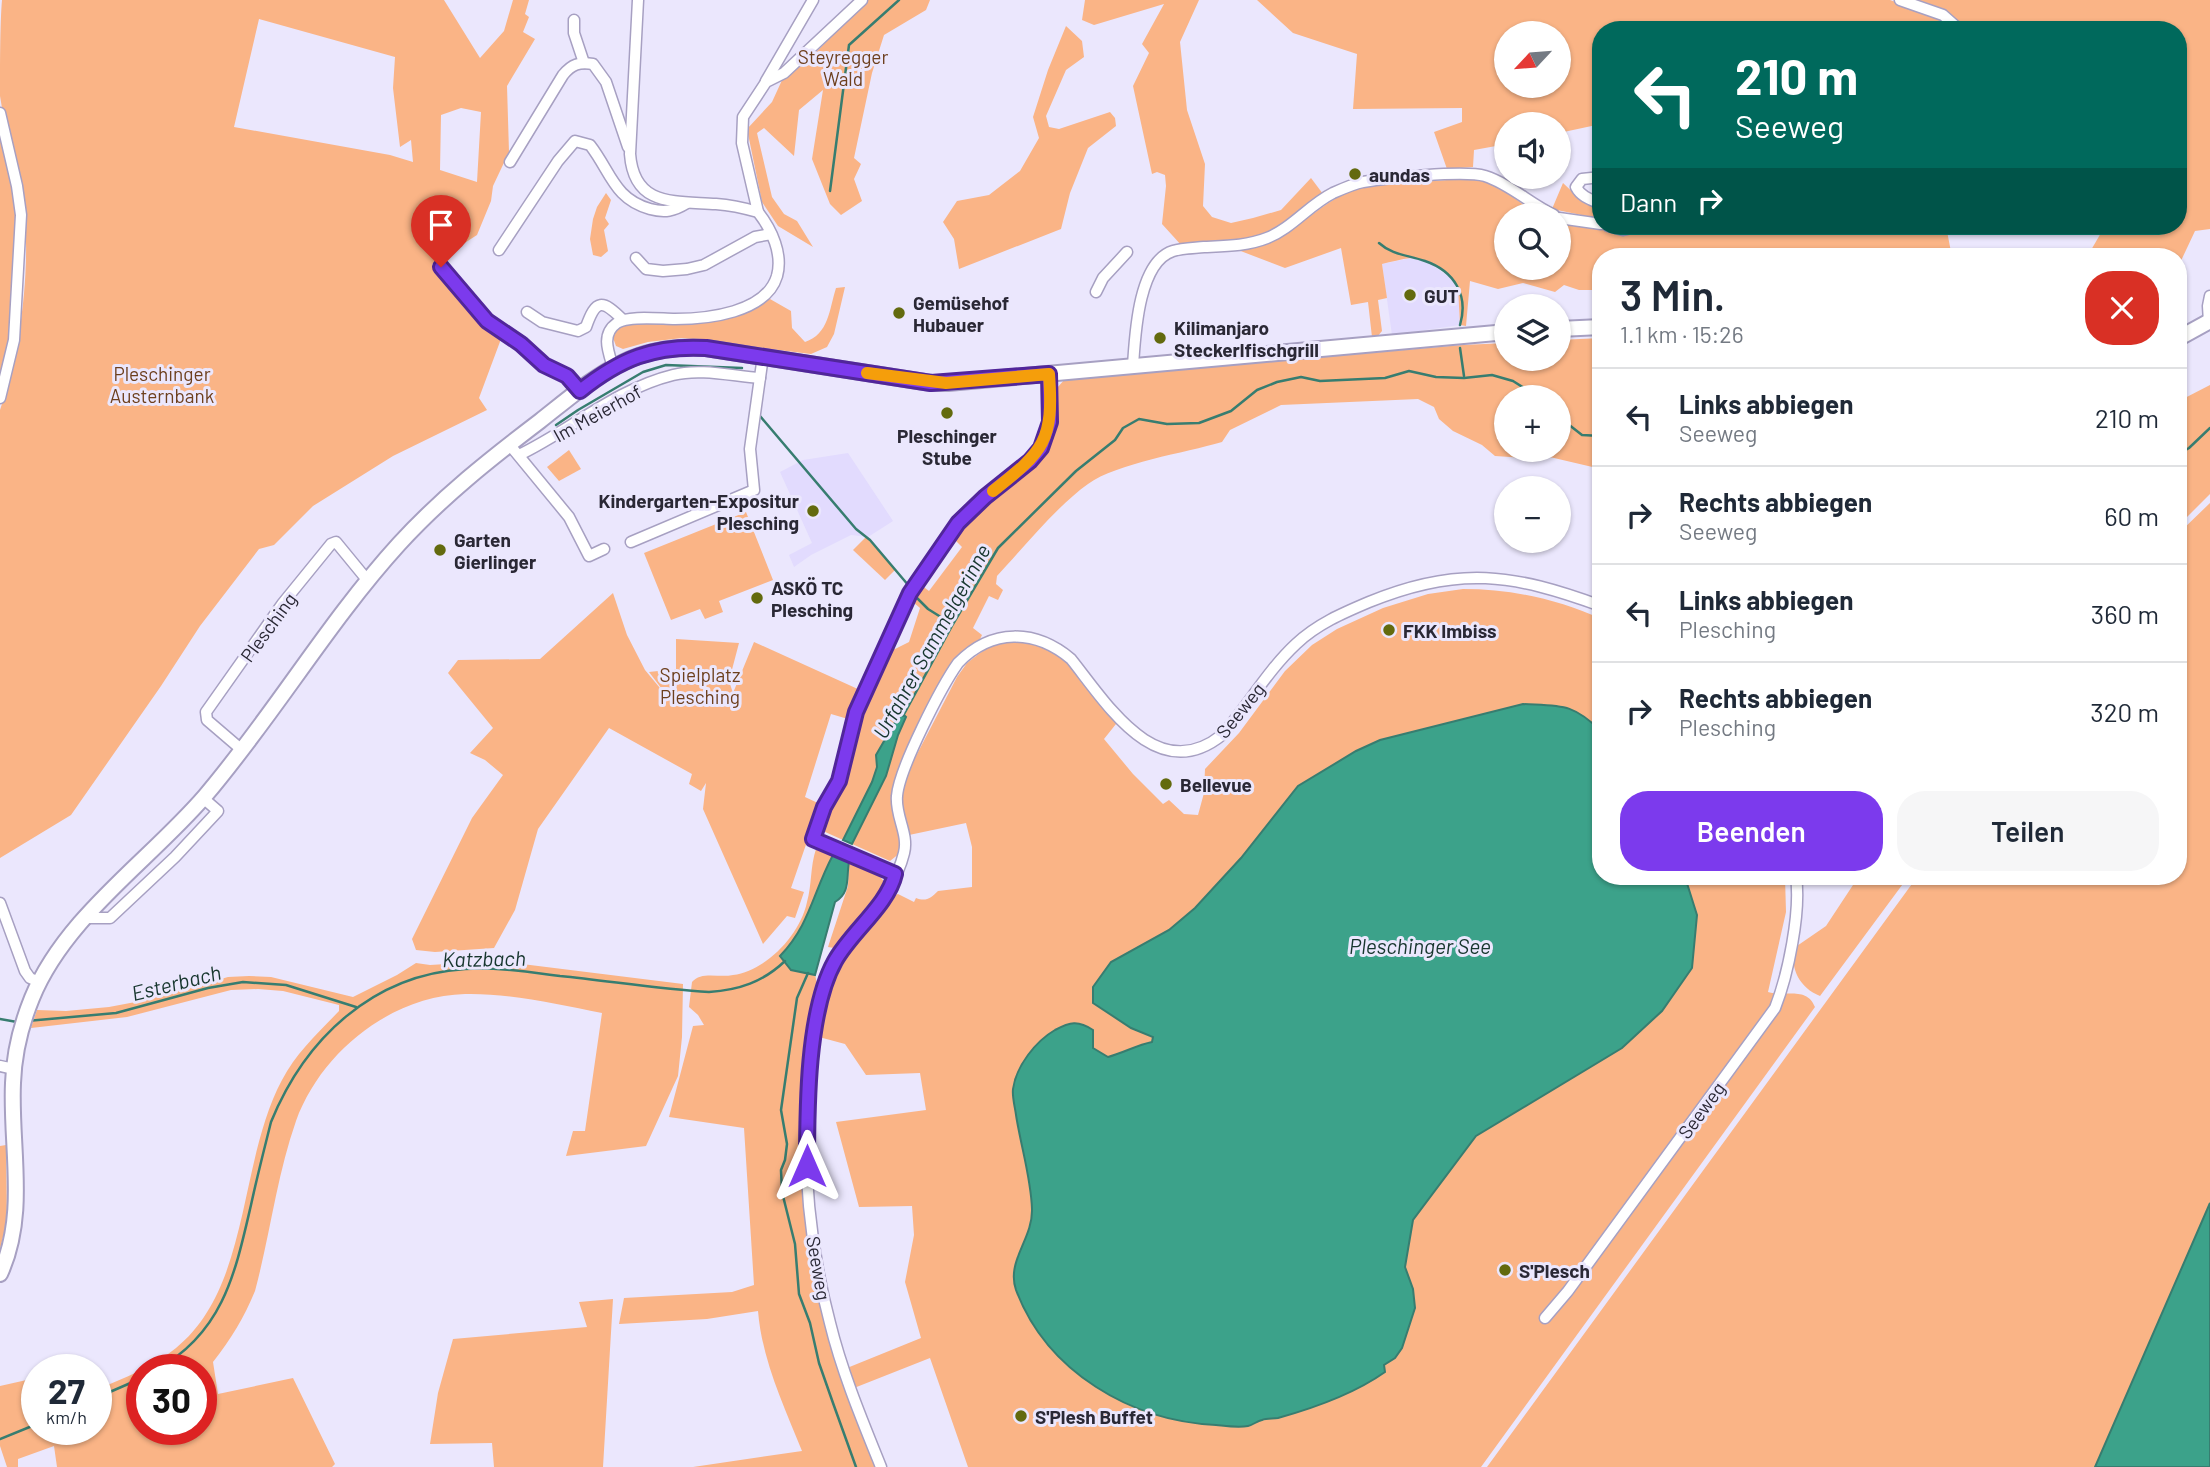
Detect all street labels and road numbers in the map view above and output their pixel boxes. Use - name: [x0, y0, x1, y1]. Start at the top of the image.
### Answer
- street label: Im Meierhof: [549, 379, 645, 447]
- street label: Plesching: [235, 588, 301, 666]
- street label: Seeweg: [1211, 678, 1269, 742]
- street label: Seeweg: [1673, 1077, 1729, 1143]
- street label: Seeweg: [802, 1234, 836, 1302]

